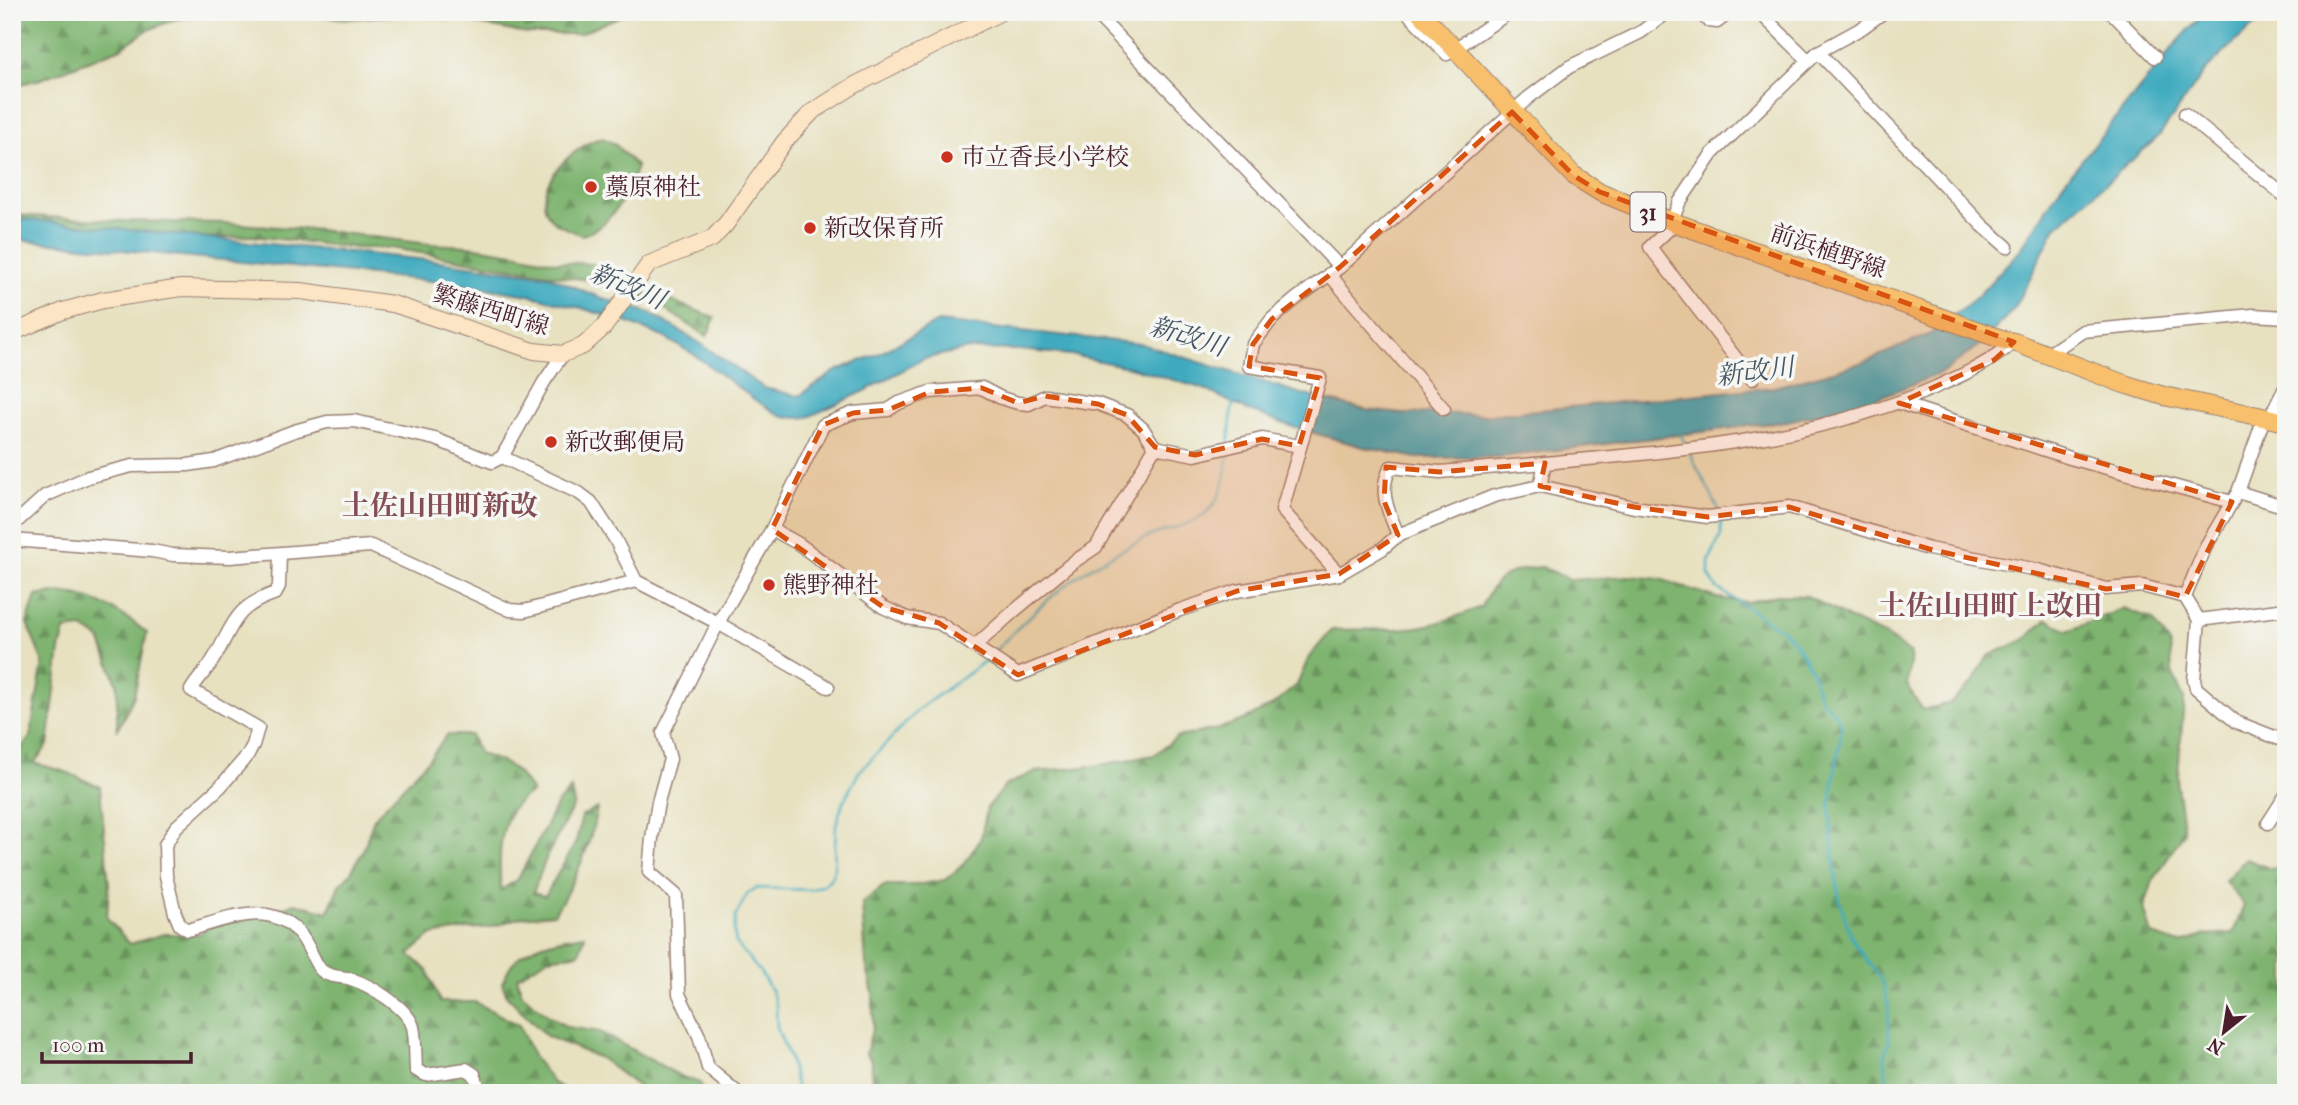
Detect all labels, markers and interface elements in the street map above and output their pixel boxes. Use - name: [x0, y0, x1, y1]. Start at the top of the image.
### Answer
- place label: 市立香長小学校: [961, 143, 1129, 171]
- marker: 市立香長小学校: [939, 149, 955, 165]
- place label: 藁原神社: [605, 173, 701, 201]
- marker: 藁原神社: [583, 179, 599, 195]
- road number: 31: [1630, 192, 1666, 232]
- place label: 新改保育所: [824, 214, 944, 242]
- street label: 前浜植野線: [1767, 218, 1889, 284]
- marker: 新改保育所: [802, 220, 818, 236]
- water label: 新改川: [586, 257, 673, 317]
- street label: 繁藤西町線: [430, 279, 552, 341]
- water label: 新改川: [1146, 310, 1233, 364]
- water label: 新改川: [1714, 351, 1799, 392]
- place label: 新改郵便局: [565, 428, 685, 456]
- marker: 新改郵便局: [543, 434, 559, 450]
- district label: 土佐山田町新改: [342, 489, 538, 522]
- place label: 熊野神社: [783, 571, 879, 599]
- marker: 熊野神社: [761, 577, 777, 593]
- district label: 土佐山田町上改田: [1878, 589, 2102, 622]
- north arrow: [2190, 996, 2260, 1066]
- scale bar: [42, 1021, 191, 1065]
- text: N: [2204, 1032, 2228, 1059]
- text: 100 m: [52, 1033, 105, 1057]

